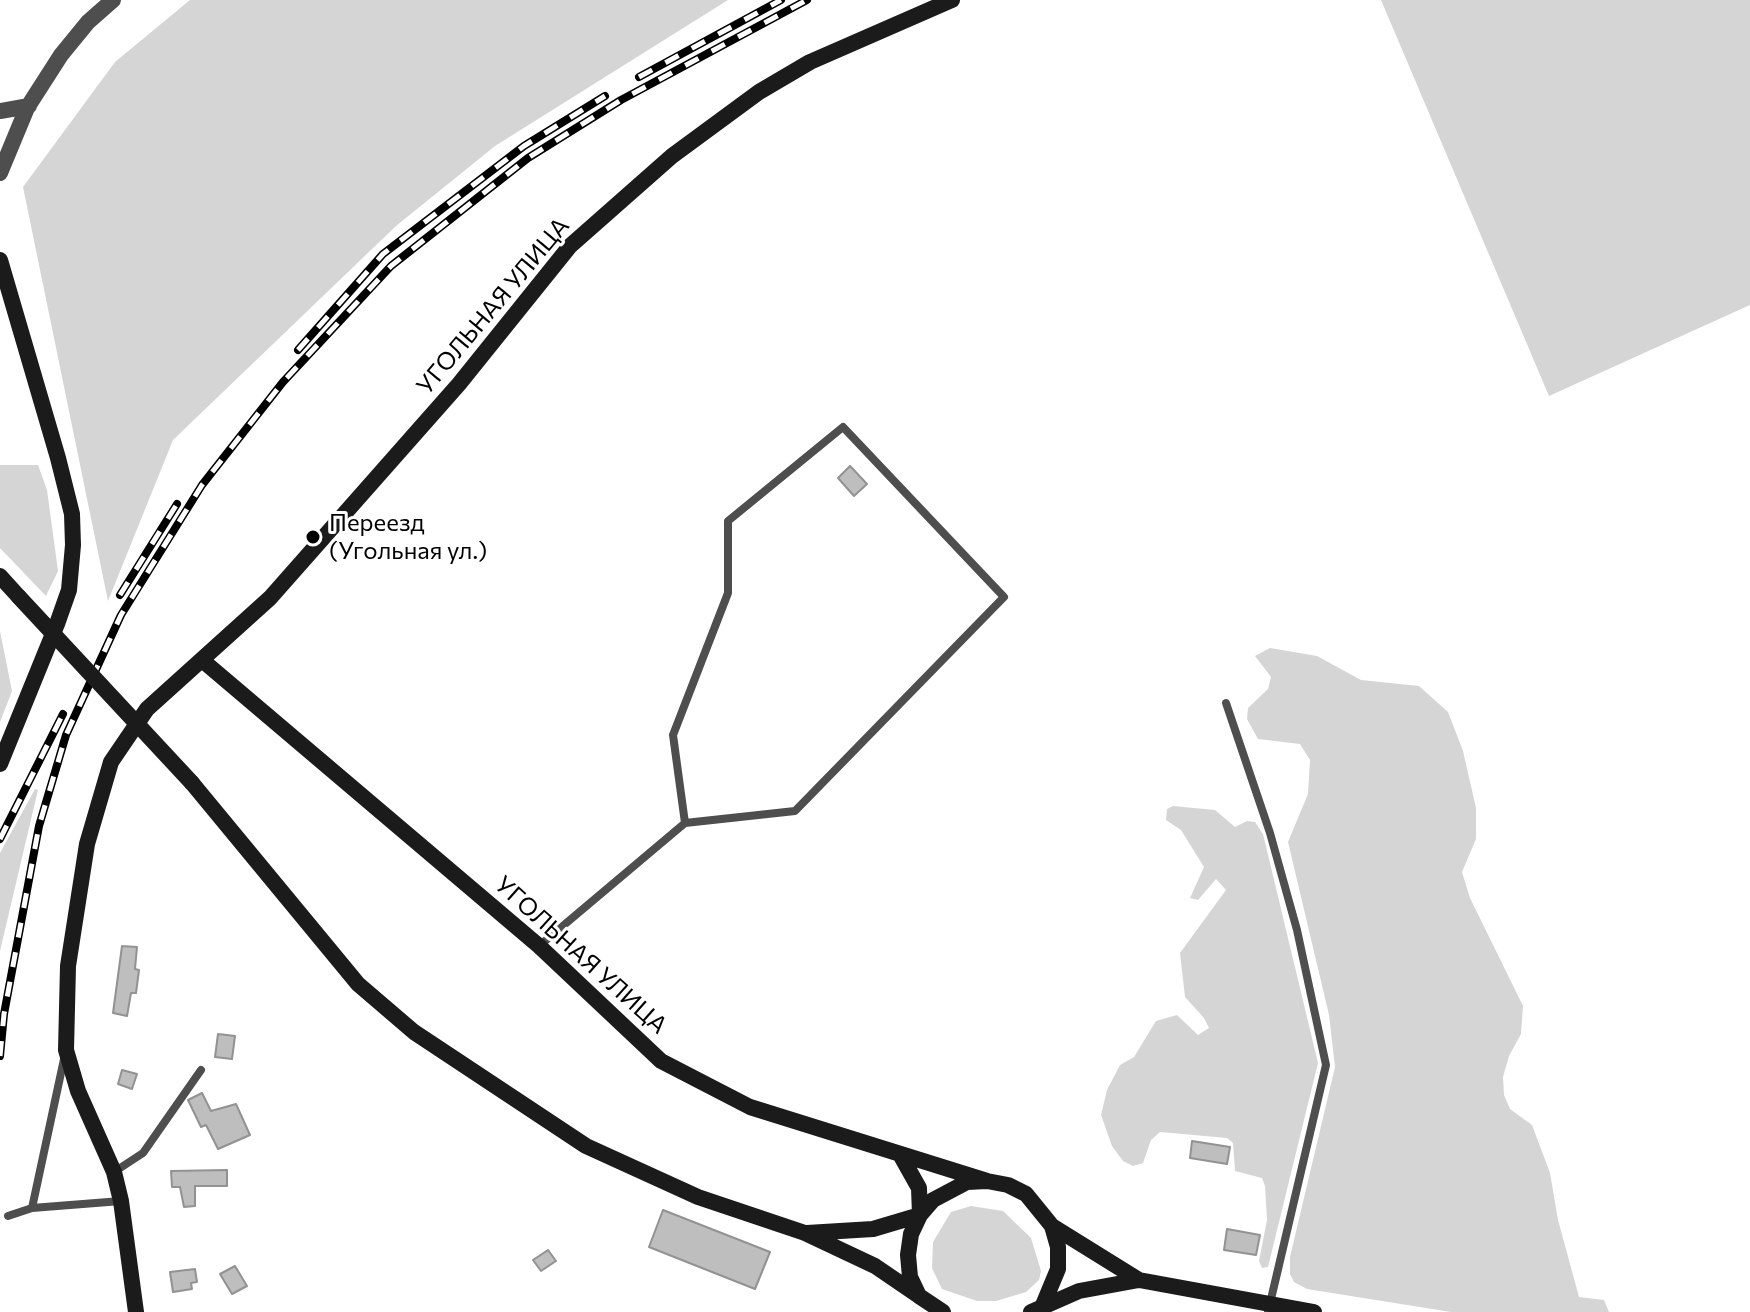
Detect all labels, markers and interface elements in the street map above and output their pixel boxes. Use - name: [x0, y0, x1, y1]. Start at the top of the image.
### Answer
- street label: УГОЛЬНАЯ УЛИЦА: [411, 212, 575, 400]
- place label: Переезд (Угольная ул.): [329, 509, 487, 565]
- marker: Переезд (Угольная ул.): [304, 528, 322, 546]
- street label: УГОЛЬНАЯ УЛИЦА: [489, 870, 673, 1040]

